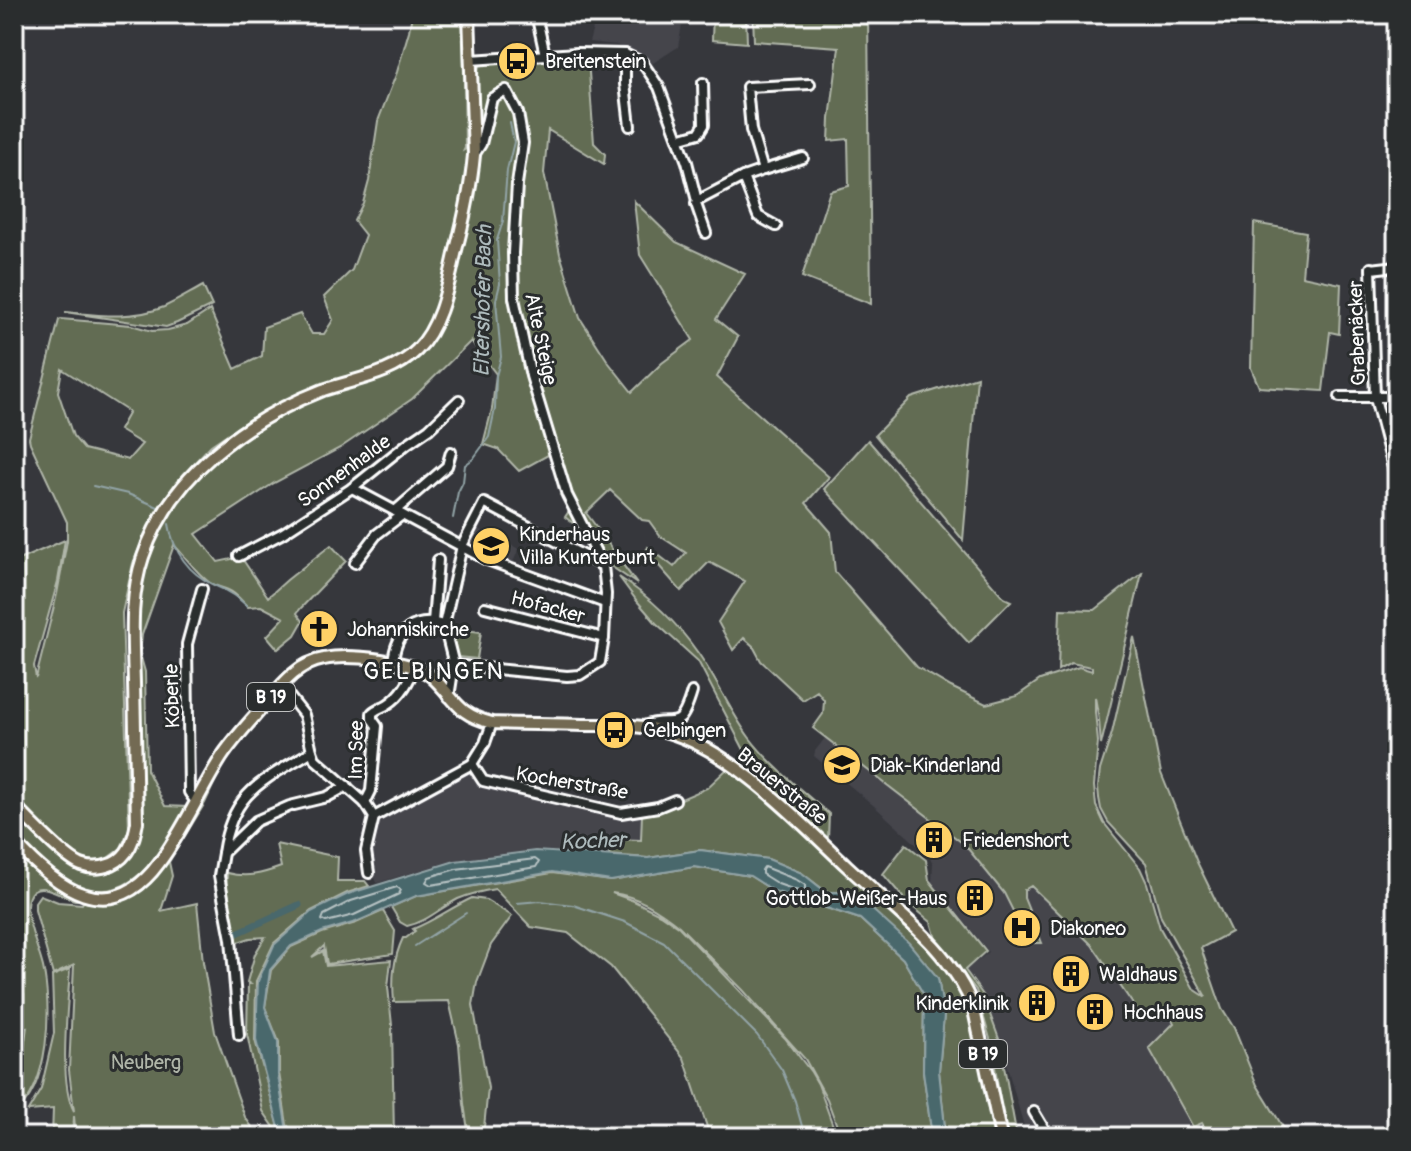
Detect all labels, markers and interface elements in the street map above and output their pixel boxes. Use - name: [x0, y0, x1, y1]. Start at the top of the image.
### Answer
- bus stop icon: Breitenstein: [496, 40, 538, 82]
- place label: Breitenstein: [545, 49, 646, 74]
- water label: Eltershofer Bach: [468, 223, 498, 377]
- street label: Grabenäcker: [1343, 280, 1371, 386]
- street label: Alte Steige: [519, 291, 563, 387]
- street label: Sonnenhalde: [293, 429, 396, 513]
- place label: Kinderhaus Villa Kunterbunt: [519, 522, 656, 570]
- school or university icon: Kinderhaus Villa Kunterbunt: [470, 525, 512, 567]
- street label: Hofacker: [508, 585, 588, 629]
- church icon: Johanniskirche: [298, 608, 340, 650]
- place label: Johanniskirche: [347, 617, 469, 642]
- district label: GELBINGEN: [363, 657, 505, 686]
- street label: Köberle: [158, 663, 186, 729]
- road number: B 19: [247, 683, 295, 711]
- bus stop icon: Gelbingen: [594, 709, 636, 751]
- place label: Gelbingen: [643, 718, 726, 743]
- street label: Im See: [343, 720, 369, 780]
- street label: Brauerstraße: [732, 742, 832, 830]
- school or university icon: Diak-Kinderland: [821, 744, 863, 786]
- place label: Diak-Kinderland: [870, 753, 1001, 778]
- street label: Kocherstraße: [514, 761, 630, 805]
- building icon: Friedenshort: [913, 819, 955, 861]
- water label: Kocher: [560, 826, 629, 856]
- place label: Friedenshort: [962, 828, 1070, 853]
- building icon: Gottlob-Weißer-Haus: [954, 877, 996, 919]
- place label: Gottlob-Weißer-Haus: [766, 886, 947, 911]
- hospital icon: Diakoneo: [1001, 907, 1043, 949]
- place label: Diakoneo: [1050, 916, 1126, 941]
- building icon: Waldhaus: [1050, 953, 1092, 995]
- place label: Waldhaus: [1099, 962, 1177, 987]
- building icon: Kinderklinik: [1016, 982, 1058, 1024]
- place label: Kinderklinik: [916, 991, 1010, 1016]
- building icon: Hochhaus: [1074, 991, 1116, 1033]
- place label: Hochhaus: [1123, 1000, 1203, 1025]
- road number: B 19: [959, 1040, 1007, 1068]
- park label: Neuberg: [111, 1050, 181, 1075]

